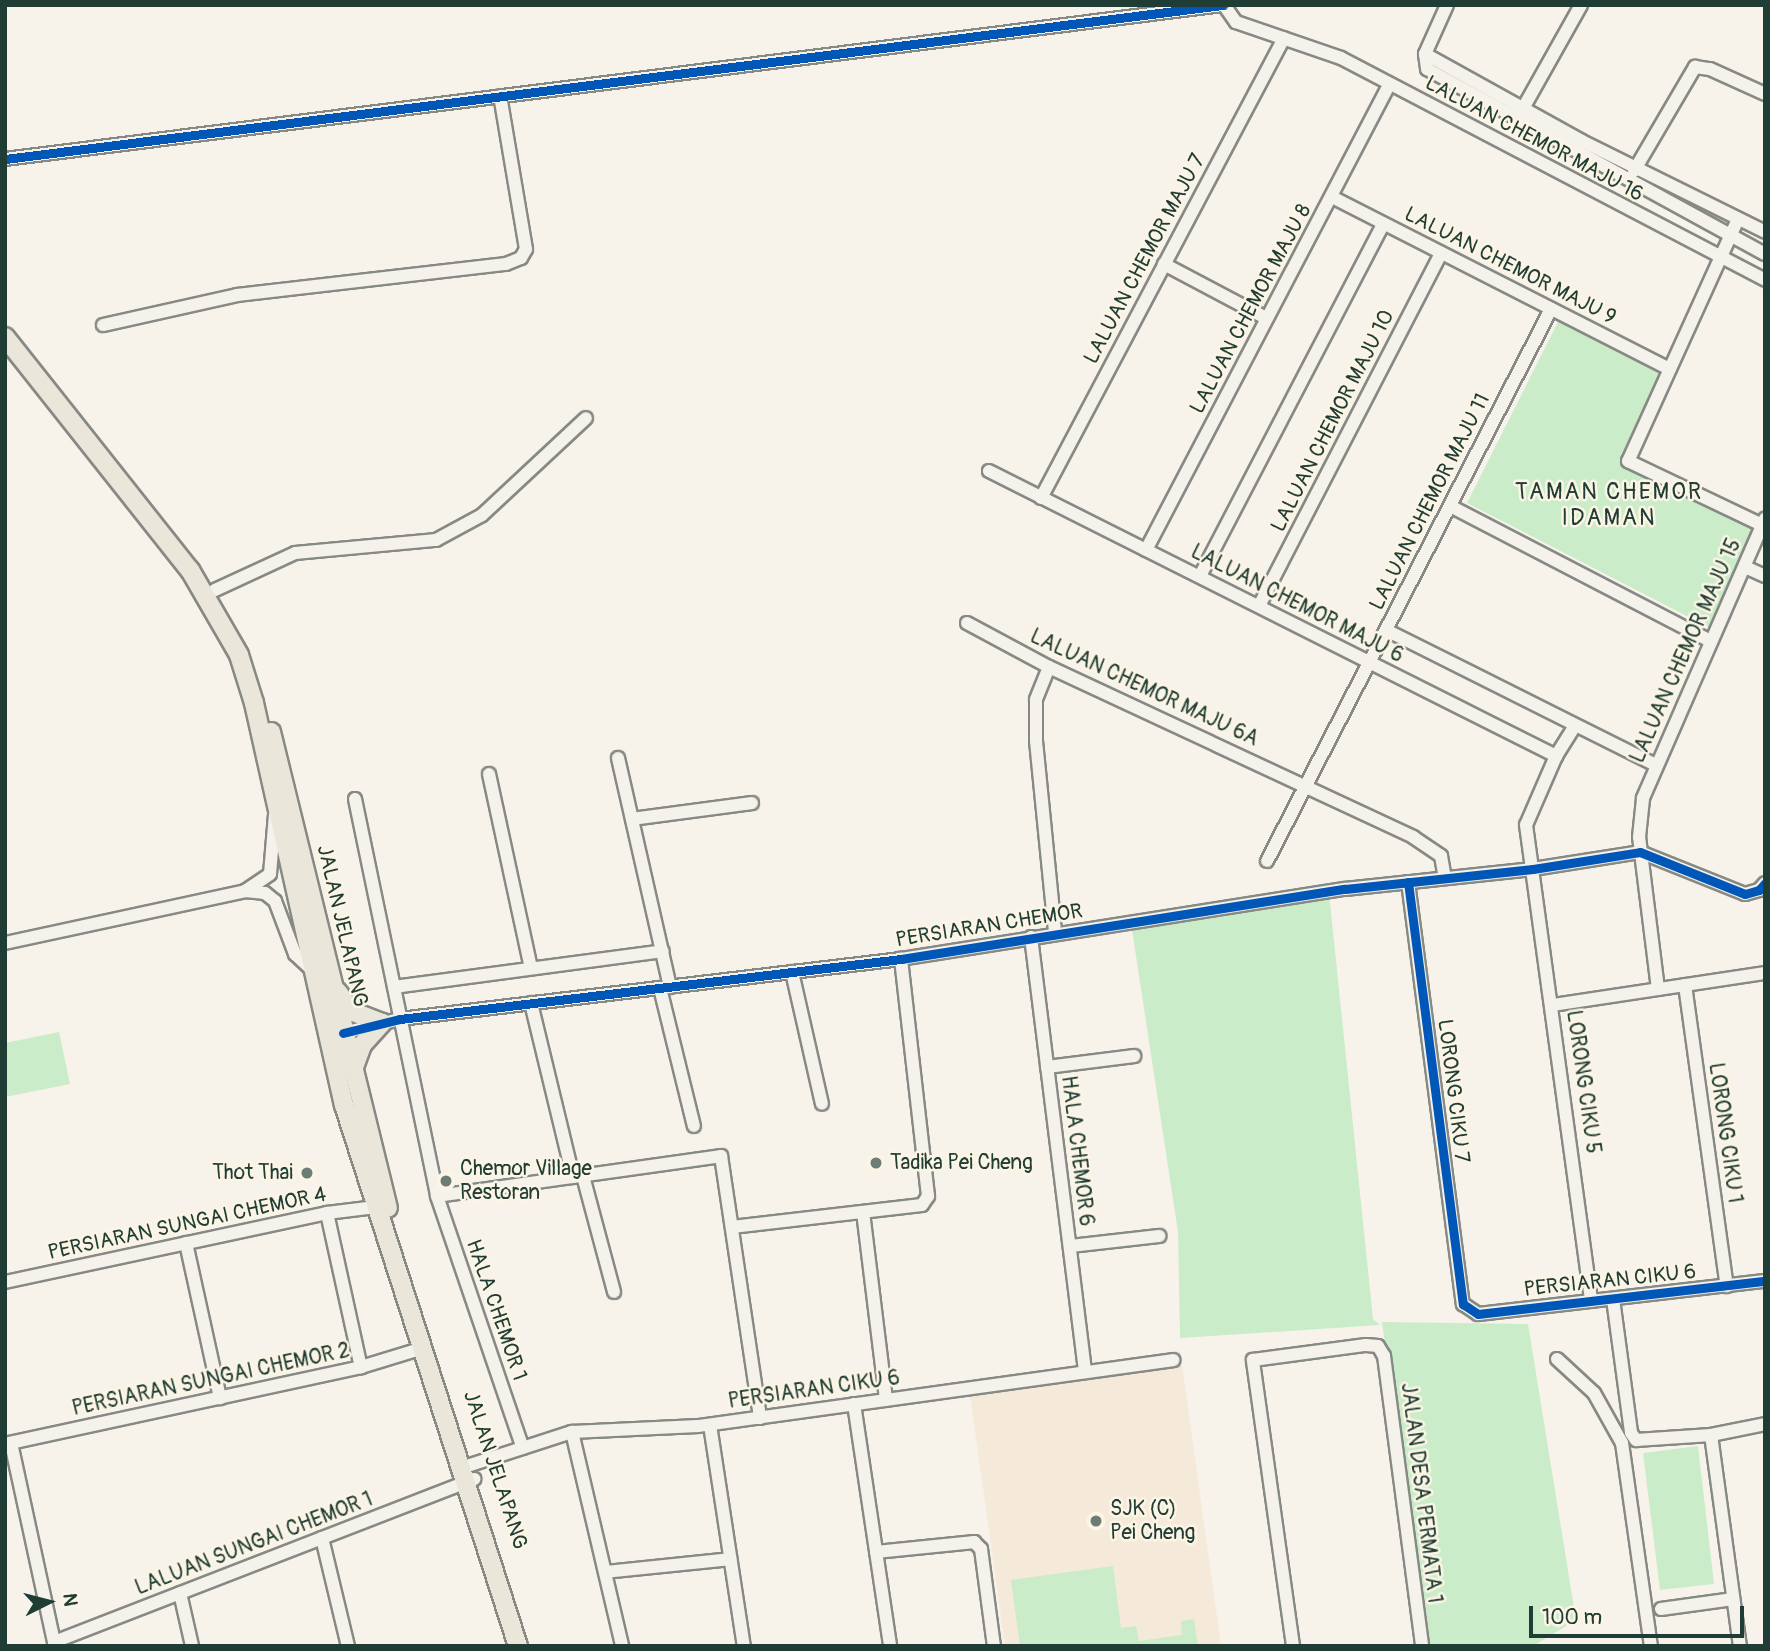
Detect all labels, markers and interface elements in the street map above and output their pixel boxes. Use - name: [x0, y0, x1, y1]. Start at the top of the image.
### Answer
- street label: LALUAN CHEMOR MAJU 16: [1421, 71, 1647, 207]
- street label: LALUAN CHEMOR MAJU 7: [1079, 150, 1211, 368]
- street label: LALUAN CHEMOR MAJU 8: [1185, 200, 1317, 418]
- street label: LALUAN CHEMOR MAJU 9: [1400, 202, 1620, 330]
- street label: LALUAN CHEMOR MAJU 10: [1266, 306, 1400, 536]
- street label: LALUAN CHEMOR MAJU 11: [1364, 390, 1496, 614]
- district label: TAMAN CHEMOR IDAMAN: [1516, 478, 1702, 532]
- street label: LALUAN CHEMOR MAJU 15: [1625, 535, 1747, 767]
- street label: LALUAN CHEMOR MAJU 6: [1186, 539, 1408, 669]
- street label: LALUAN CHEMOR MAJU 6A: [1026, 624, 1262, 752]
- street label: JALAN JELAPANG: [311, 843, 373, 1009]
- street label: PERSIARAN CHEMOR: [894, 899, 1084, 953]
- street label: LORONG CIKU 5: [1560, 1009, 1606, 1155]
- street label: LORONG CIKU 7: [1432, 1018, 1474, 1164]
- street label: LORONG CIKU 1: [1703, 1061, 1747, 1205]
- street label: HALA CHEMOR 6: [1055, 1074, 1099, 1228]
- place label: Tadika Pei Cheng: [890, 1150, 1033, 1176]
- marker: Tadika Pei Cheng: [868, 1155, 884, 1171]
- place label: Chemor Village Restoran: [460, 1156, 592, 1206]
- place label: Thot Thai: [212, 1160, 293, 1186]
- marker: Thot Thai: [299, 1165, 315, 1181]
- marker: Chemor Village Restoran: [438, 1173, 454, 1189]
- street label: PERSIARAN SUNGAI CHEMOR 4: [46, 1182, 328, 1266]
- street label: HALA CHEMOR 1: [460, 1236, 532, 1384]
- street label: PERSIARAN CIKU 6: [1523, 1259, 1697, 1303]
- street label: PERSIARAN SUNGAI CHEMOR 2: [70, 1338, 352, 1422]
- street label: PERSIARAN CIKU 6: [726, 1365, 902, 1415]
- street label: JALAN DESA PERMATA 1: [1395, 1381, 1447, 1605]
- street label: JALAN JELAPANG: [457, 1387, 533, 1553]
- street label: LALUAN SUNGAI CHEMOR 1: [132, 1487, 376, 1601]
- place label: SJK (C) Pei Cheng: [1110, 1496, 1195, 1546]
- marker: SJK (C) Pei Cheng: [1088, 1513, 1104, 1529]
- north arrow: [14, 1567, 84, 1637]
- text: N: [57, 1592, 82, 1607]
- scale bar: [1532, 1592, 1747, 1636]
- text: 100 m: [1542, 1604, 1602, 1631]

